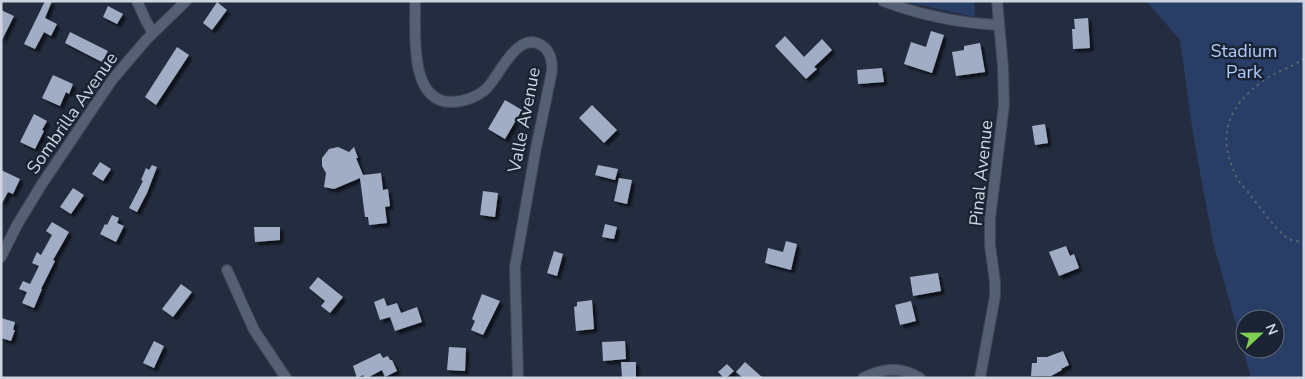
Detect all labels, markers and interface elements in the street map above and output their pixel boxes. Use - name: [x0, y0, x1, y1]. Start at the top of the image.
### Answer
- park label: Stadium Park: [1210, 39, 1278, 84]
- street label: Sombrilla Avenue: [21, 47, 123, 179]
- street label: Valle Avenue: [502, 65, 546, 176]
- street label: Pinal Avenue: [963, 119, 999, 227]
- north arrow: [1235, 309, 1285, 359]
- text: N: [1261, 321, 1282, 338]

